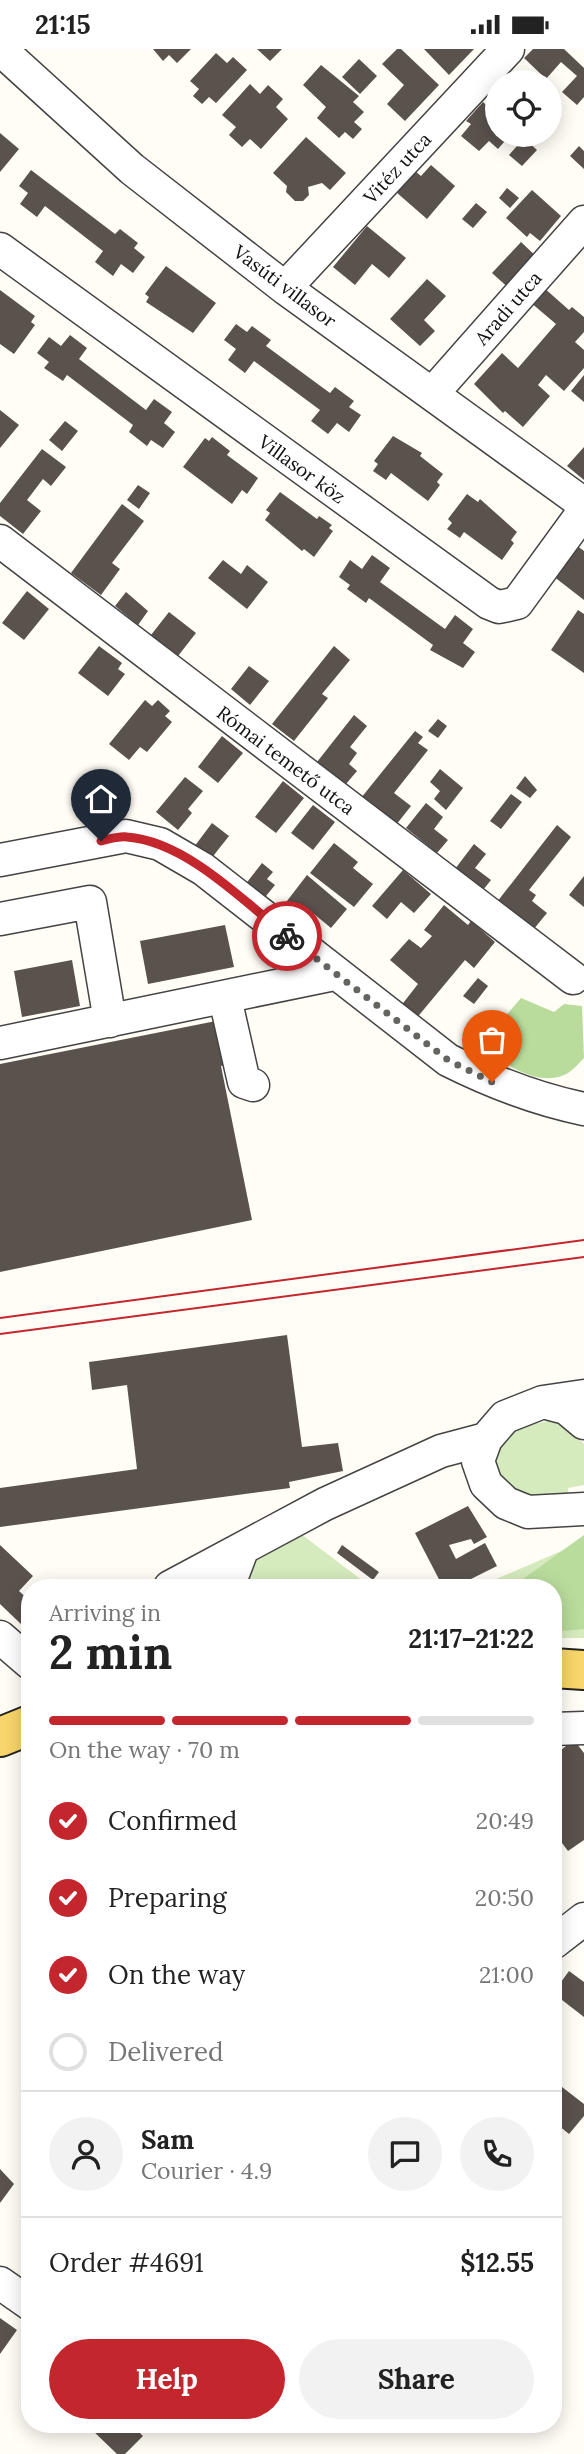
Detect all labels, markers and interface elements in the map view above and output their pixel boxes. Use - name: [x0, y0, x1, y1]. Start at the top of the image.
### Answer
- text: 21:15: [35, 8, 91, 41]
- map controls: [485, 70, 562, 147]
- button: locate: [485, 70, 562, 147]
- street label: Vitéz utca: [357, 127, 436, 209]
- street label: Vasúti villasor: [228, 239, 342, 333]
- street label: Aradi utca: [469, 266, 547, 351]
- street label: Villasor köz: [253, 429, 350, 509]
- street label: Római temető utca: [212, 700, 360, 820]
- pin: [71, 769, 131, 841]
- icon: home: [82, 780, 120, 818]
- courier: [252, 901, 322, 971]
- icon: bike: [268, 917, 306, 955]
- pin: [462, 1010, 522, 1082]
- icon: bag: [473, 1021, 511, 1059]
- text: Arriving in: [49, 1598, 161, 1627]
- text: 21:17–21:22: [408, 1622, 534, 1655]
- text: 2 min: [49, 1623, 172, 1682]
- text: On the way · 70 m: [49, 1735, 240, 1764]
- icon: check: [49, 1802, 87, 1840]
- text: Confirmed: [108, 1804, 237, 1837]
- text: 20:49: [476, 1806, 534, 1835]
- icon: check: [49, 1879, 87, 1917]
- text: Preparing: [108, 1881, 227, 1914]
- text: 20:50: [475, 1883, 534, 1912]
- icon: check: [49, 1956, 87, 1994]
- text: On the way: [108, 1958, 245, 1991]
- text: 21:00: [479, 1960, 534, 1989]
- text: Delivered: [108, 2035, 224, 2068]
- button: person: [49, 2117, 123, 2191]
- button: chat: [368, 2117, 442, 2191]
- button: phone: [460, 2117, 534, 2191]
- text: Sam: [141, 2123, 194, 2156]
- text: Courier · 4.9: [141, 2156, 272, 2185]
- text: Order #4691: [49, 2246, 204, 2279]
- text: $12.55: [460, 2246, 534, 2279]
- button: Help: [49, 2339, 285, 2419]
- button: Share: [299, 2339, 534, 2419]

